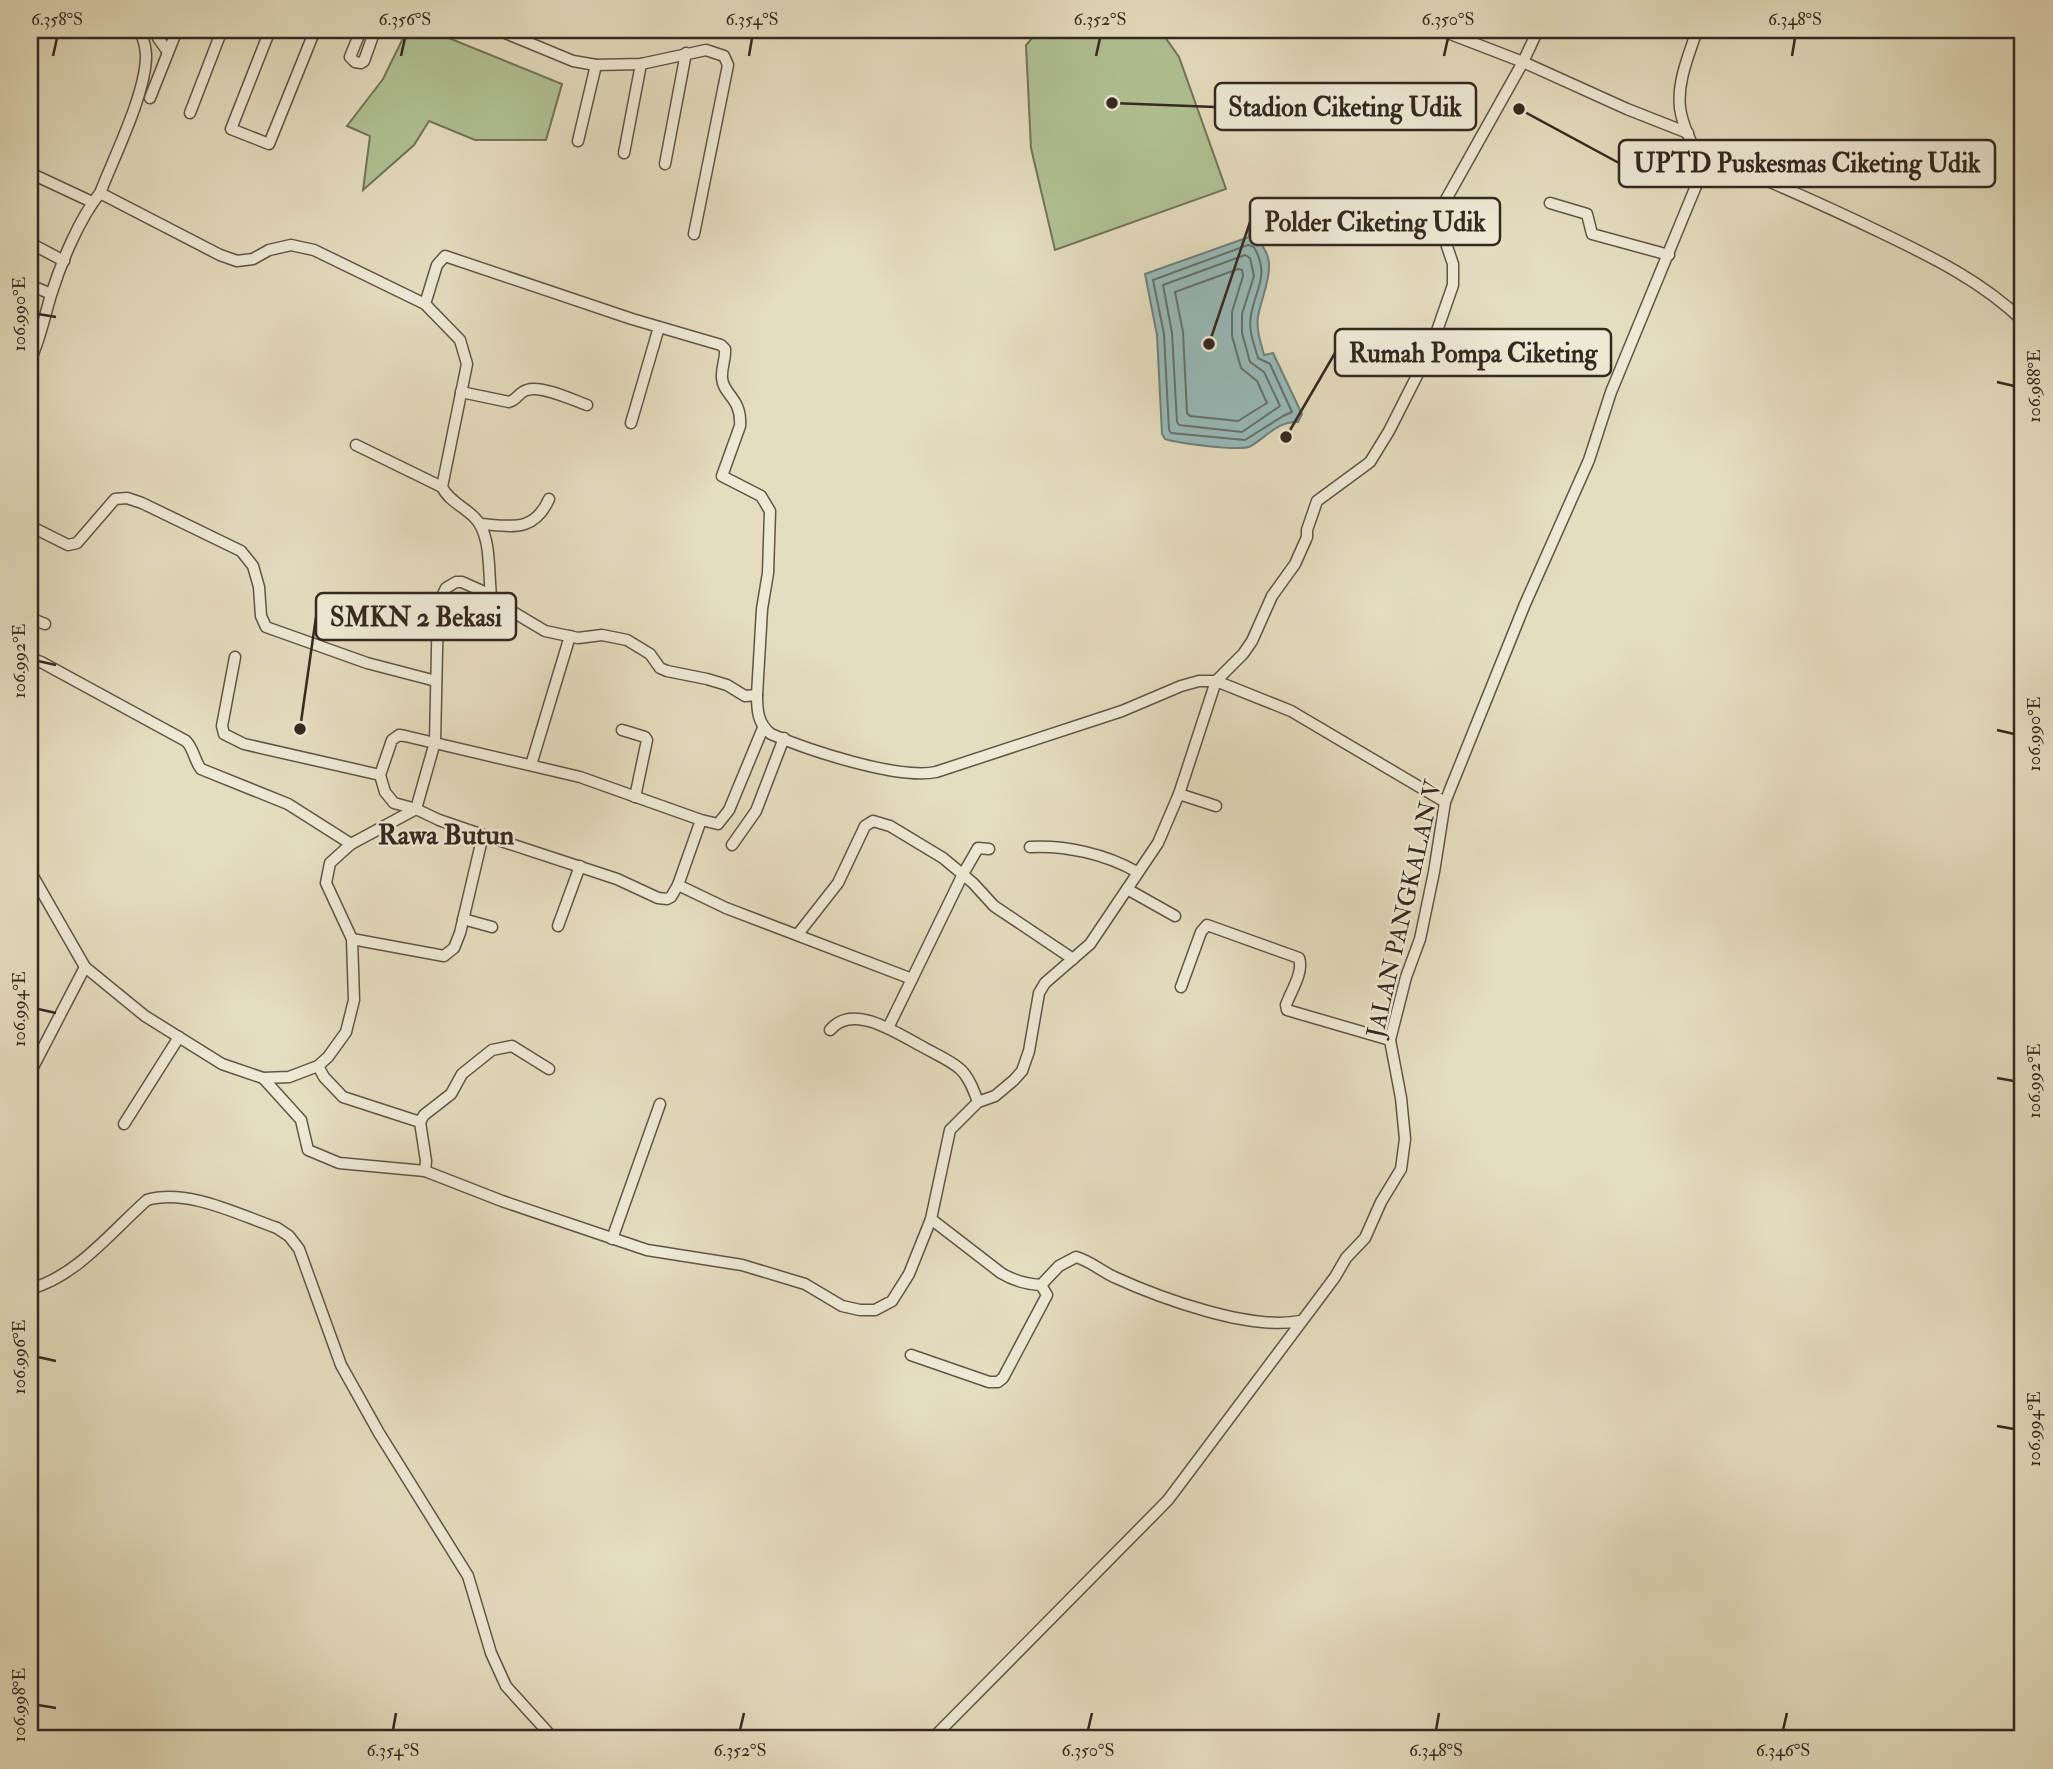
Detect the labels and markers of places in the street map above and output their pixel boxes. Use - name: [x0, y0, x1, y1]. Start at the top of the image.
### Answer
- callout: Stadion Ciketing Udik: [1215, 83, 1476, 130]
- callout: UPTD Puskesmas Ciketing Udik: [1619, 140, 1995, 187]
- callout: Polder Ciketing Udik: [1250, 198, 1500, 245]
- callout: Rumah Pompa Ciketing: [1335, 329, 1611, 376]
- callout: SMKN 2 Bekasi: [316, 593, 516, 640]

